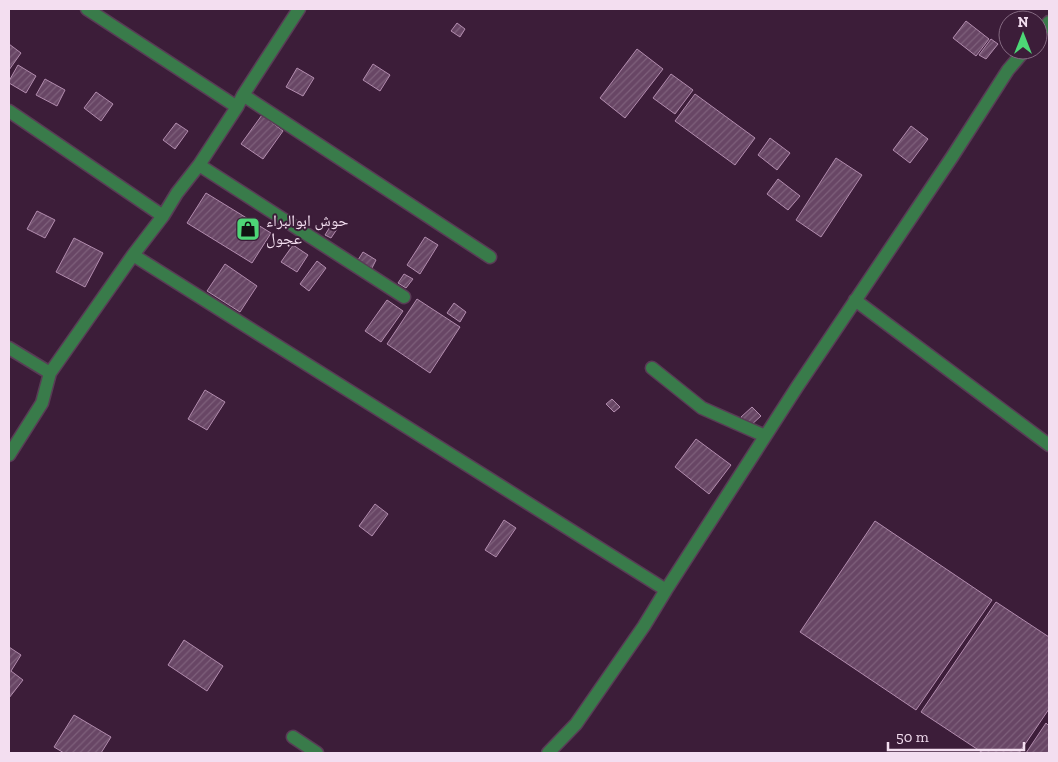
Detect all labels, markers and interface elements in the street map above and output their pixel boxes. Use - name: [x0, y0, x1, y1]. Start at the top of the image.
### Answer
- north arrow: [998, 10, 1048, 60]
- text: N: [1018, 14, 1029, 31]
- place label: حوش ابوالبراء عجول: [266, 211, 348, 249]
- shop icon: حوش ابوالبراء عجول: [235, 216, 261, 242]
- scale bar: [888, 720, 1024, 752]
- text: 50 m: [896, 728, 929, 746]

